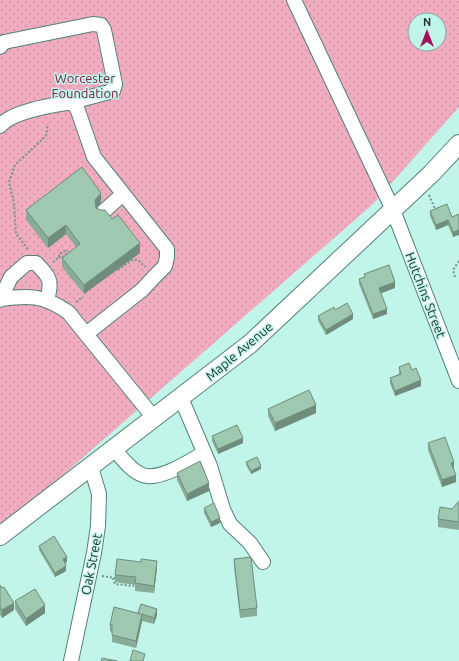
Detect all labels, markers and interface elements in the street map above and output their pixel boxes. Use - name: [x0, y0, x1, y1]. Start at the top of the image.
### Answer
- north arrow: [407, 12, 447, 52]
- text: N: [423, 16, 431, 28]
- park label: Worcester Foundation: [52, 71, 118, 100]
- street label: Hutchins Street: [403, 250, 449, 340]
- street label: Maple Avenue: [203, 319, 275, 383]
- street label: Oak Street: [78, 532, 104, 596]

